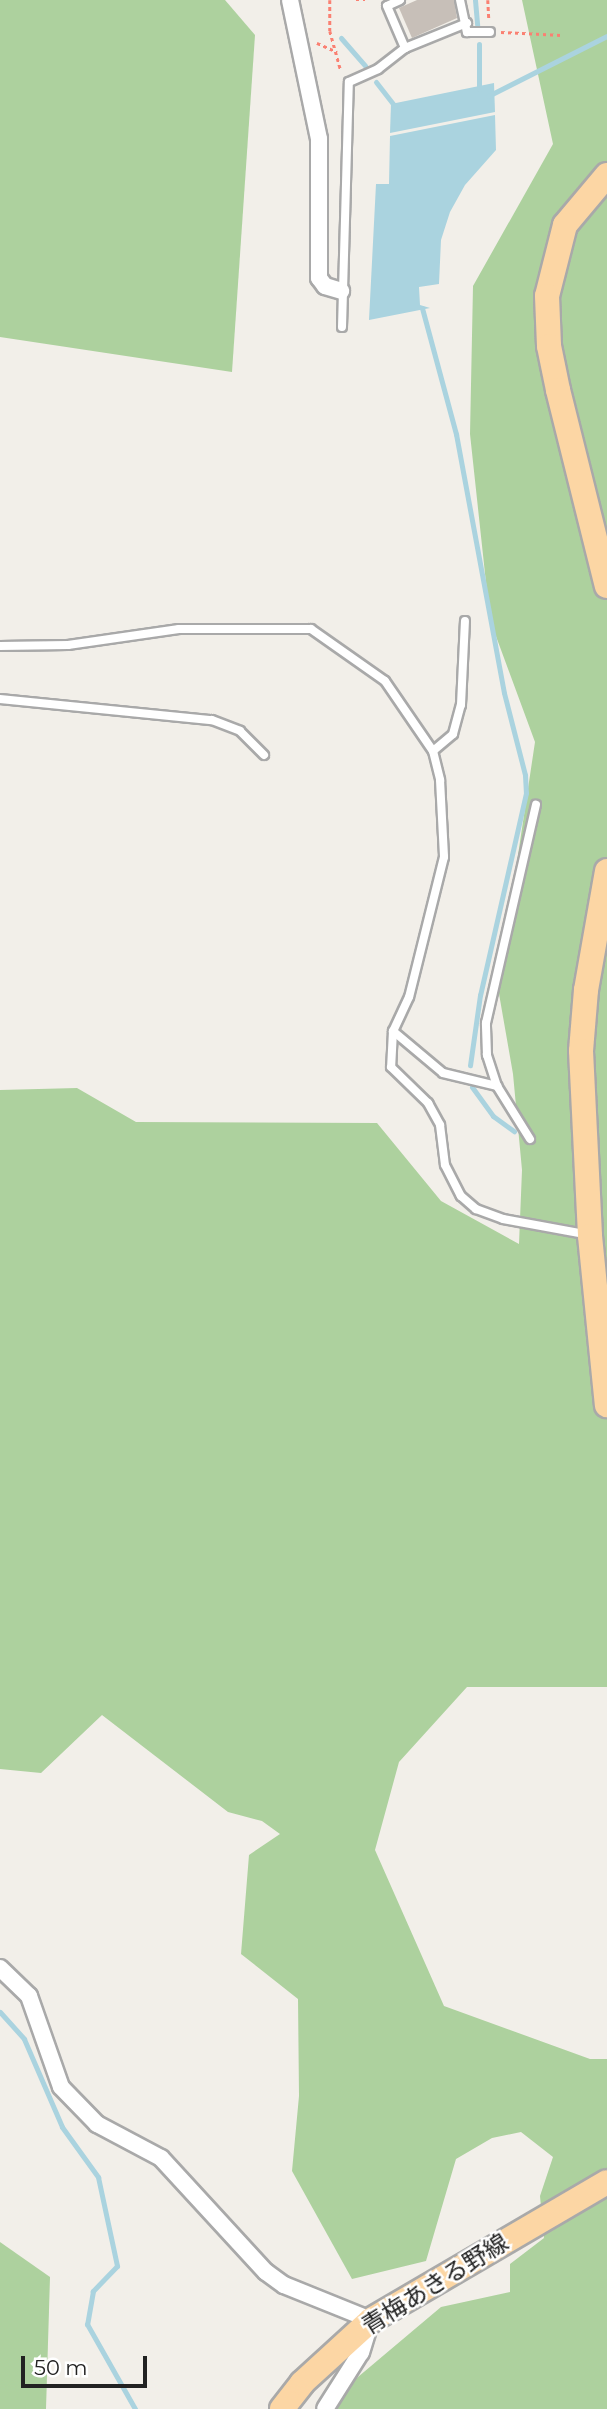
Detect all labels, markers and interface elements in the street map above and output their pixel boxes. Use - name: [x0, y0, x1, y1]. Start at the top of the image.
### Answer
- street label: 青梅あきる野線: [356, 2227, 514, 2341]
- scale bar: [24, 2342, 150, 2386]
- text: 50 m: [34, 2355, 88, 2380]

